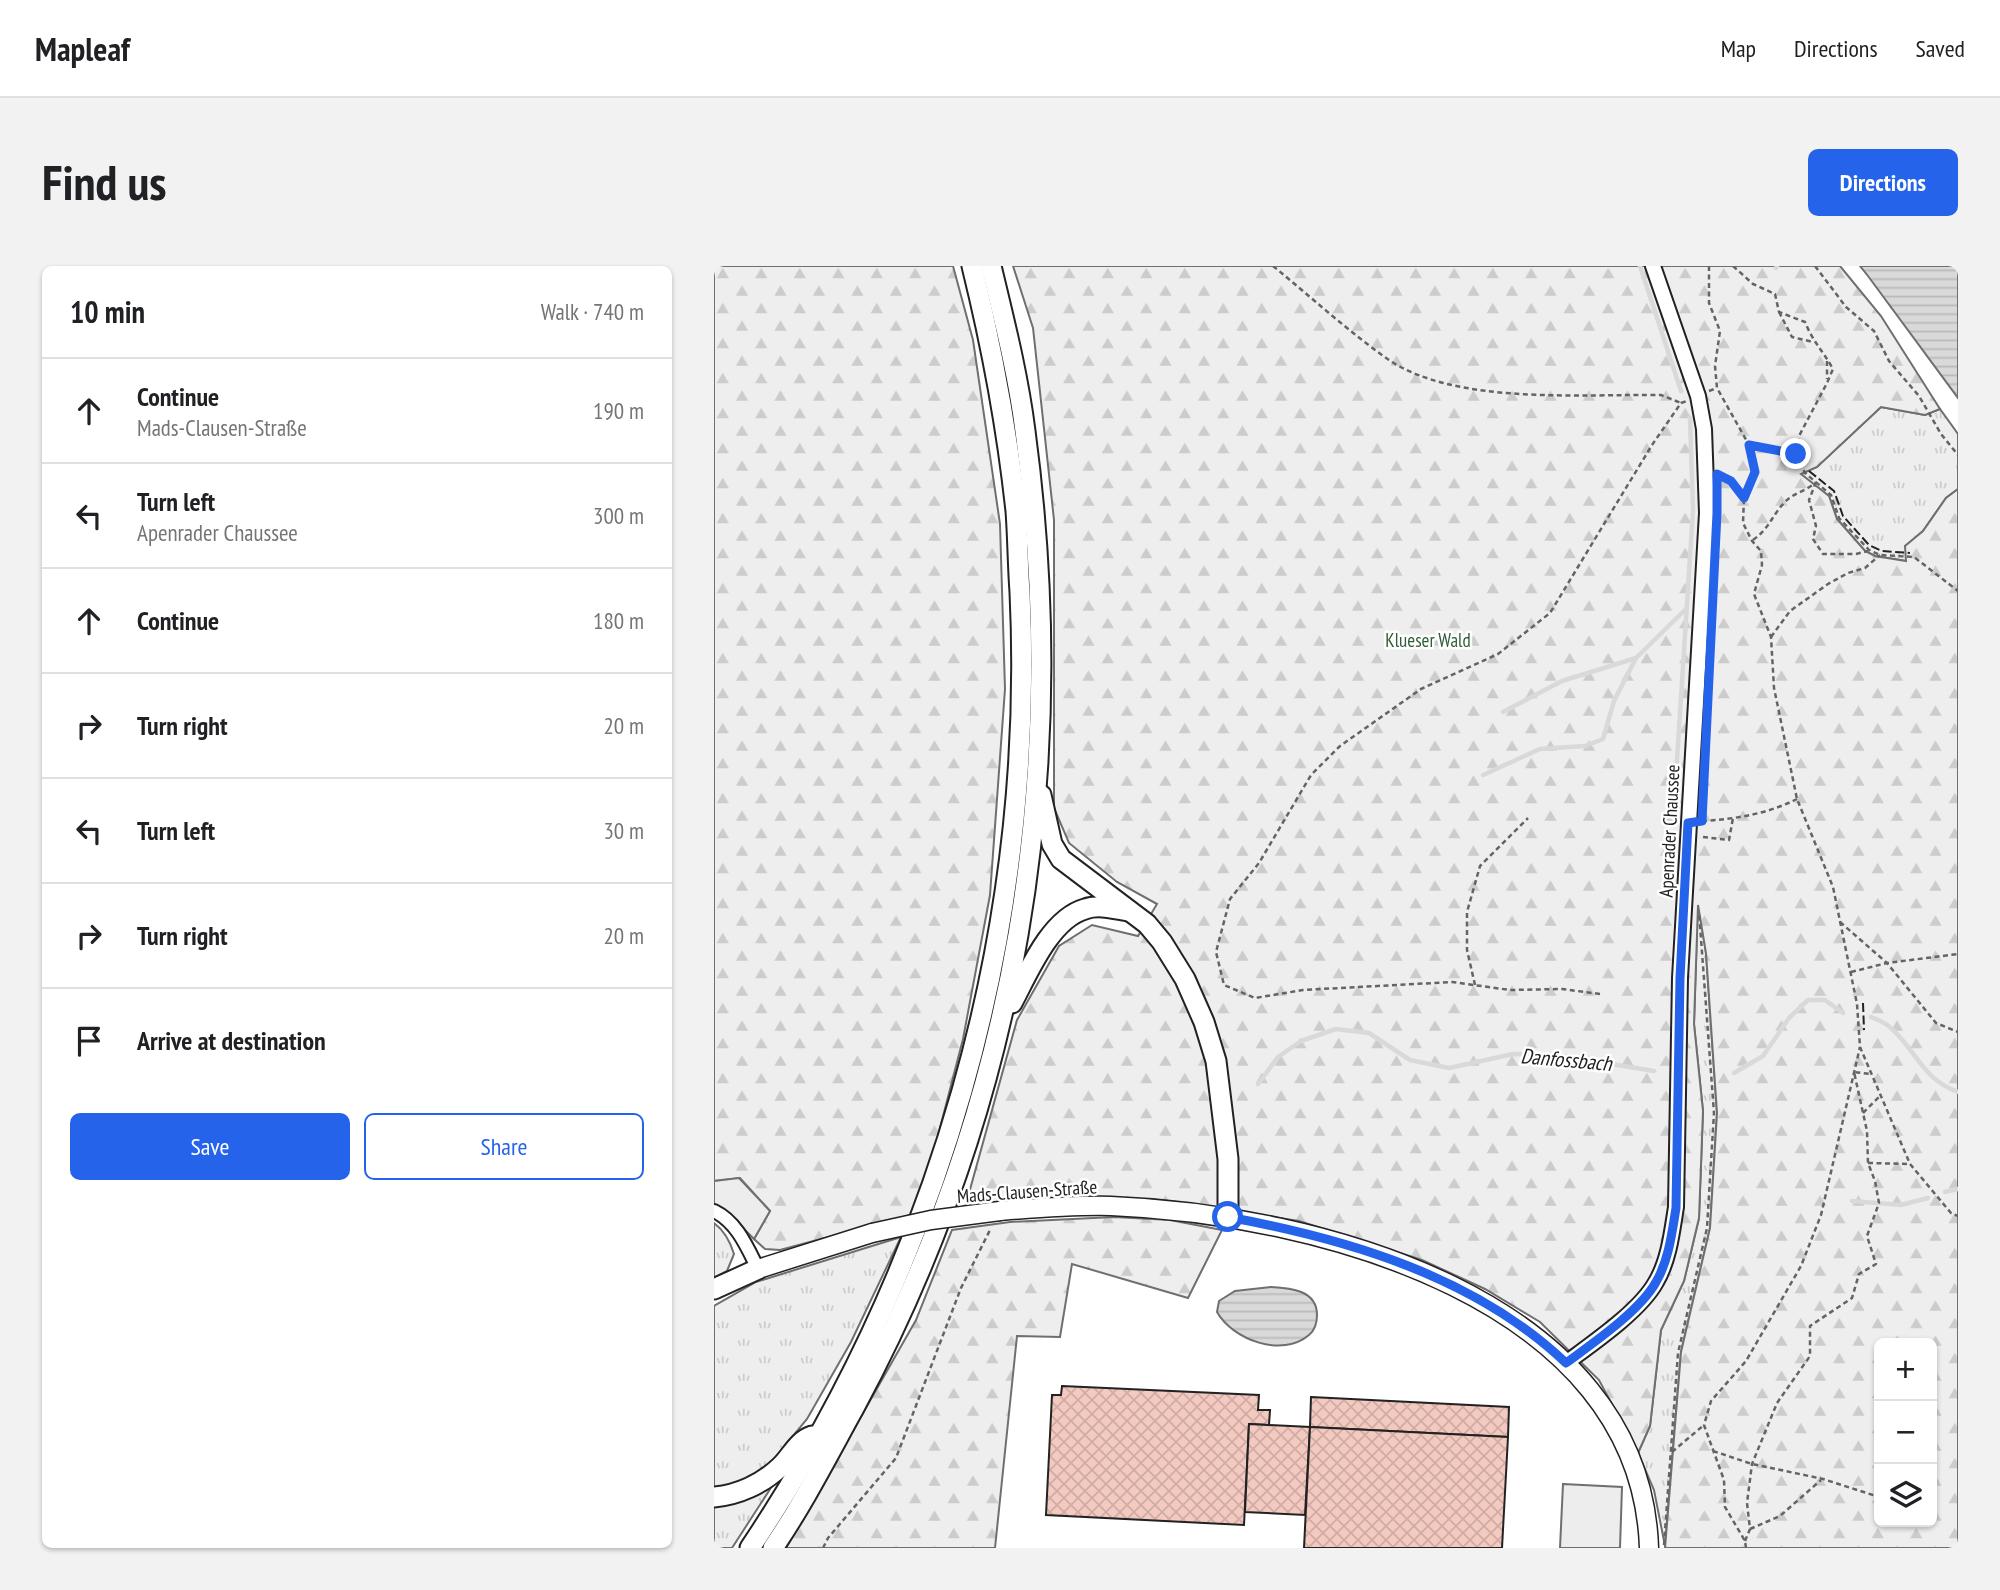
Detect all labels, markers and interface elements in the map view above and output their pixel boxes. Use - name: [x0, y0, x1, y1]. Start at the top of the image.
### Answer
- text: Mapleaf: [35, 27, 130, 70]
- text: Map: [1721, 33, 1756, 64]
- text: Directions: [1794, 33, 1878, 64]
- text: Saved: [1916, 33, 1965, 64]
- button: Directions: [1808, 149, 1958, 216]
- text: Find us: [42, 150, 166, 214]
- text: 10 min: [70, 292, 145, 331]
- text: Walk · 740 m: [541, 297, 644, 326]
- text: Continue: [137, 380, 219, 413]
- icon: ahead: [70, 392, 108, 430]
- text: 190 m: [593, 396, 644, 425]
- text: Mads-Clausen-Straße: [137, 413, 307, 442]
- route end: [1780, 438, 1811, 469]
- text: Turn left: [137, 485, 215, 518]
- icon: left: [70, 497, 108, 535]
- text: 300 m: [593, 501, 644, 530]
- text: Apenrader Chaussee: [137, 518, 298, 547]
- icon: ahead: [70, 602, 108, 640]
- text: Continue: [137, 604, 219, 637]
- text: 180 m: [593, 606, 644, 635]
- park label: Klueser Wald: [1385, 628, 1471, 652]
- icon: right: [70, 707, 108, 745]
- text: Turn right: [137, 709, 228, 742]
- text: 20 m: [603, 711, 644, 740]
- street label: Apenrader Chaussee: [1654, 764, 1684, 898]
- icon: left: [70, 812, 108, 850]
- text: Turn left: [137, 814, 215, 847]
- text: 30 m: [603, 816, 644, 845]
- icon: right: [70, 917, 108, 955]
- text: Turn right: [137, 919, 228, 952]
- text: 20 m: [603, 921, 644, 950]
- icon: arrive: [70, 1022, 108, 1060]
- text: Arrive at destination: [137, 1024, 326, 1057]
- water label: Danfossbach: [1519, 1042, 1614, 1077]
- button: Save: [70, 1113, 350, 1180]
- button: Share: [364, 1113, 644, 1180]
- street label: Mads-Clausen-Straße: [956, 1174, 1098, 1208]
- route start: [1212, 1201, 1243, 1232]
- map controls: [1874, 1338, 1937, 1527]
- button: +: [1874, 1338, 1937, 1401]
- button: −: [1874, 1401, 1937, 1464]
- button: layers: [1874, 1464, 1937, 1527]

